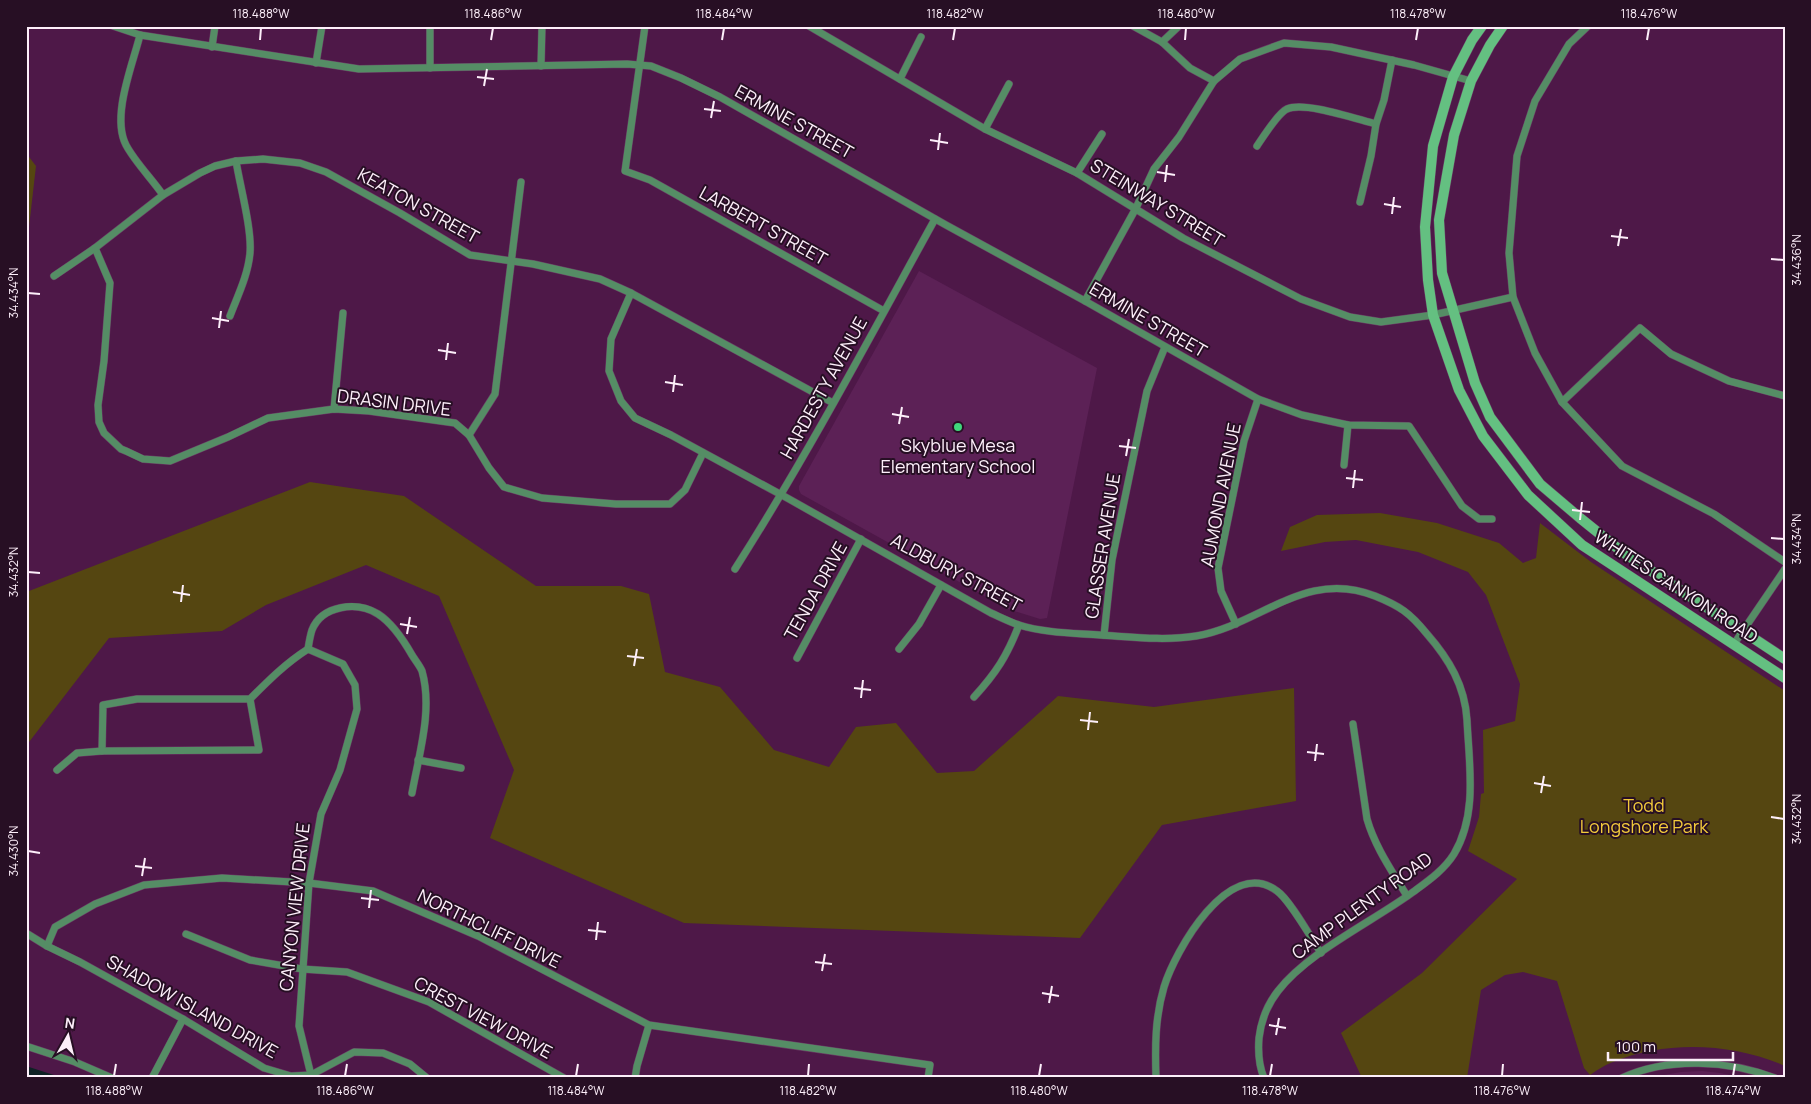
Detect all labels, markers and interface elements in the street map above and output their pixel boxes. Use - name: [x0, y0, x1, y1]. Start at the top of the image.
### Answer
- text: 118.488°W: [232, 5, 290, 22]
- text: 118.486°W: [464, 5, 523, 22]
- text: 118.484°W: [695, 5, 753, 22]
- text: 118.482°W: [927, 5, 984, 22]
- text: 118.480°W: [1157, 5, 1215, 22]
- text: 118.478°W: [1390, 5, 1447, 22]
- text: 118.476°W: [1621, 5, 1678, 22]
- street label: ERMINE STREET: [731, 79, 858, 164]
- street label: STEINWAY STREET: [1086, 153, 1229, 252]
- street label: KEATON STREET: [353, 162, 484, 249]
- street label: LARBERT STREET: [695, 180, 832, 270]
- text: 34.436°N: [1788, 234, 1805, 286]
- text: 34.434°N: [5, 268, 22, 318]
- street label: ERMINE STREET: [1086, 276, 1212, 363]
- street label: HARDESTY AVENUE: [774, 312, 872, 463]
- street label: DRASIN DRIVE: [336, 383, 452, 421]
- marker: Skyblue Mesa Elementary School: [952, 421, 964, 433]
- street label: AUMOND AVENUE: [1194, 421, 1246, 569]
- place label: Skyblue Mesa Elementary School: [881, 433, 1035, 478]
- street label: GLASSER AVENUE: [1079, 471, 1125, 620]
- text: 34.434°N: [1788, 514, 1805, 564]
- street label: WHITES CANYON ROAD: [1590, 524, 1763, 648]
- street label: ALDBURY STREET: [887, 528, 1026, 617]
- street label: TENDA DRIVE: [778, 537, 852, 644]
- text: 34.432°N: [5, 547, 22, 597]
- park label: Todd Longshore Park: [1580, 793, 1709, 838]
- text: 34.432°N: [1788, 794, 1805, 844]
- street label: CANYON VIEW DRIVE: [273, 822, 315, 992]
- text: 34.430°N: [5, 825, 22, 877]
- street label: CAMP PLENTY ROAD: [1286, 846, 1436, 964]
- street label: NORTHCLIFF DRIVE: [414, 883, 565, 973]
- street label: SHADOW ISLAND DRIVE: [102, 949, 282, 1063]
- street label: CREST VIEW DRIVE: [410, 971, 557, 1064]
- north arrow: [42, 1012, 92, 1062]
- text: N: [64, 1013, 76, 1033]
- scale bar: [1608, 1029, 1734, 1061]
- text: 100 m: [1616, 1036, 1656, 1057]
- text: 118.488°W: [85, 1082, 143, 1099]
- text: 118.486°W: [316, 1082, 375, 1099]
- text: 118.484°W: [547, 1082, 605, 1099]
- text: 118.482°W: [780, 1082, 837, 1099]
- text: 118.480°W: [1010, 1082, 1068, 1099]
- text: 118.478°W: [1242, 1082, 1299, 1099]
- text: 118.476°W: [1474, 1082, 1531, 1099]
- text: 118.474°W: [1705, 1082, 1762, 1099]

